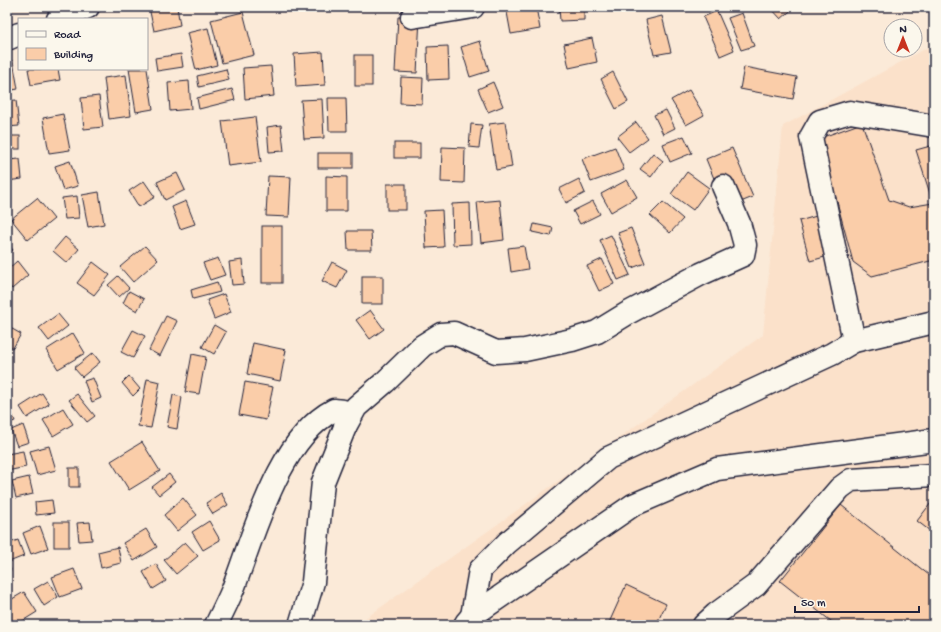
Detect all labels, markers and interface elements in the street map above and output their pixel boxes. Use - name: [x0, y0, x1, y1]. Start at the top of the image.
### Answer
- legend: [18, 18, 148, 70]
- north arrow: [883, 18, 923, 58]
- text: N: [899, 24, 907, 36]
- text: Road: [54, 29, 81, 43]
- text: Building: [53, 49, 93, 63]
- scale bar: [795, 588, 919, 614]
- text: 50 m: [801, 597, 826, 611]

